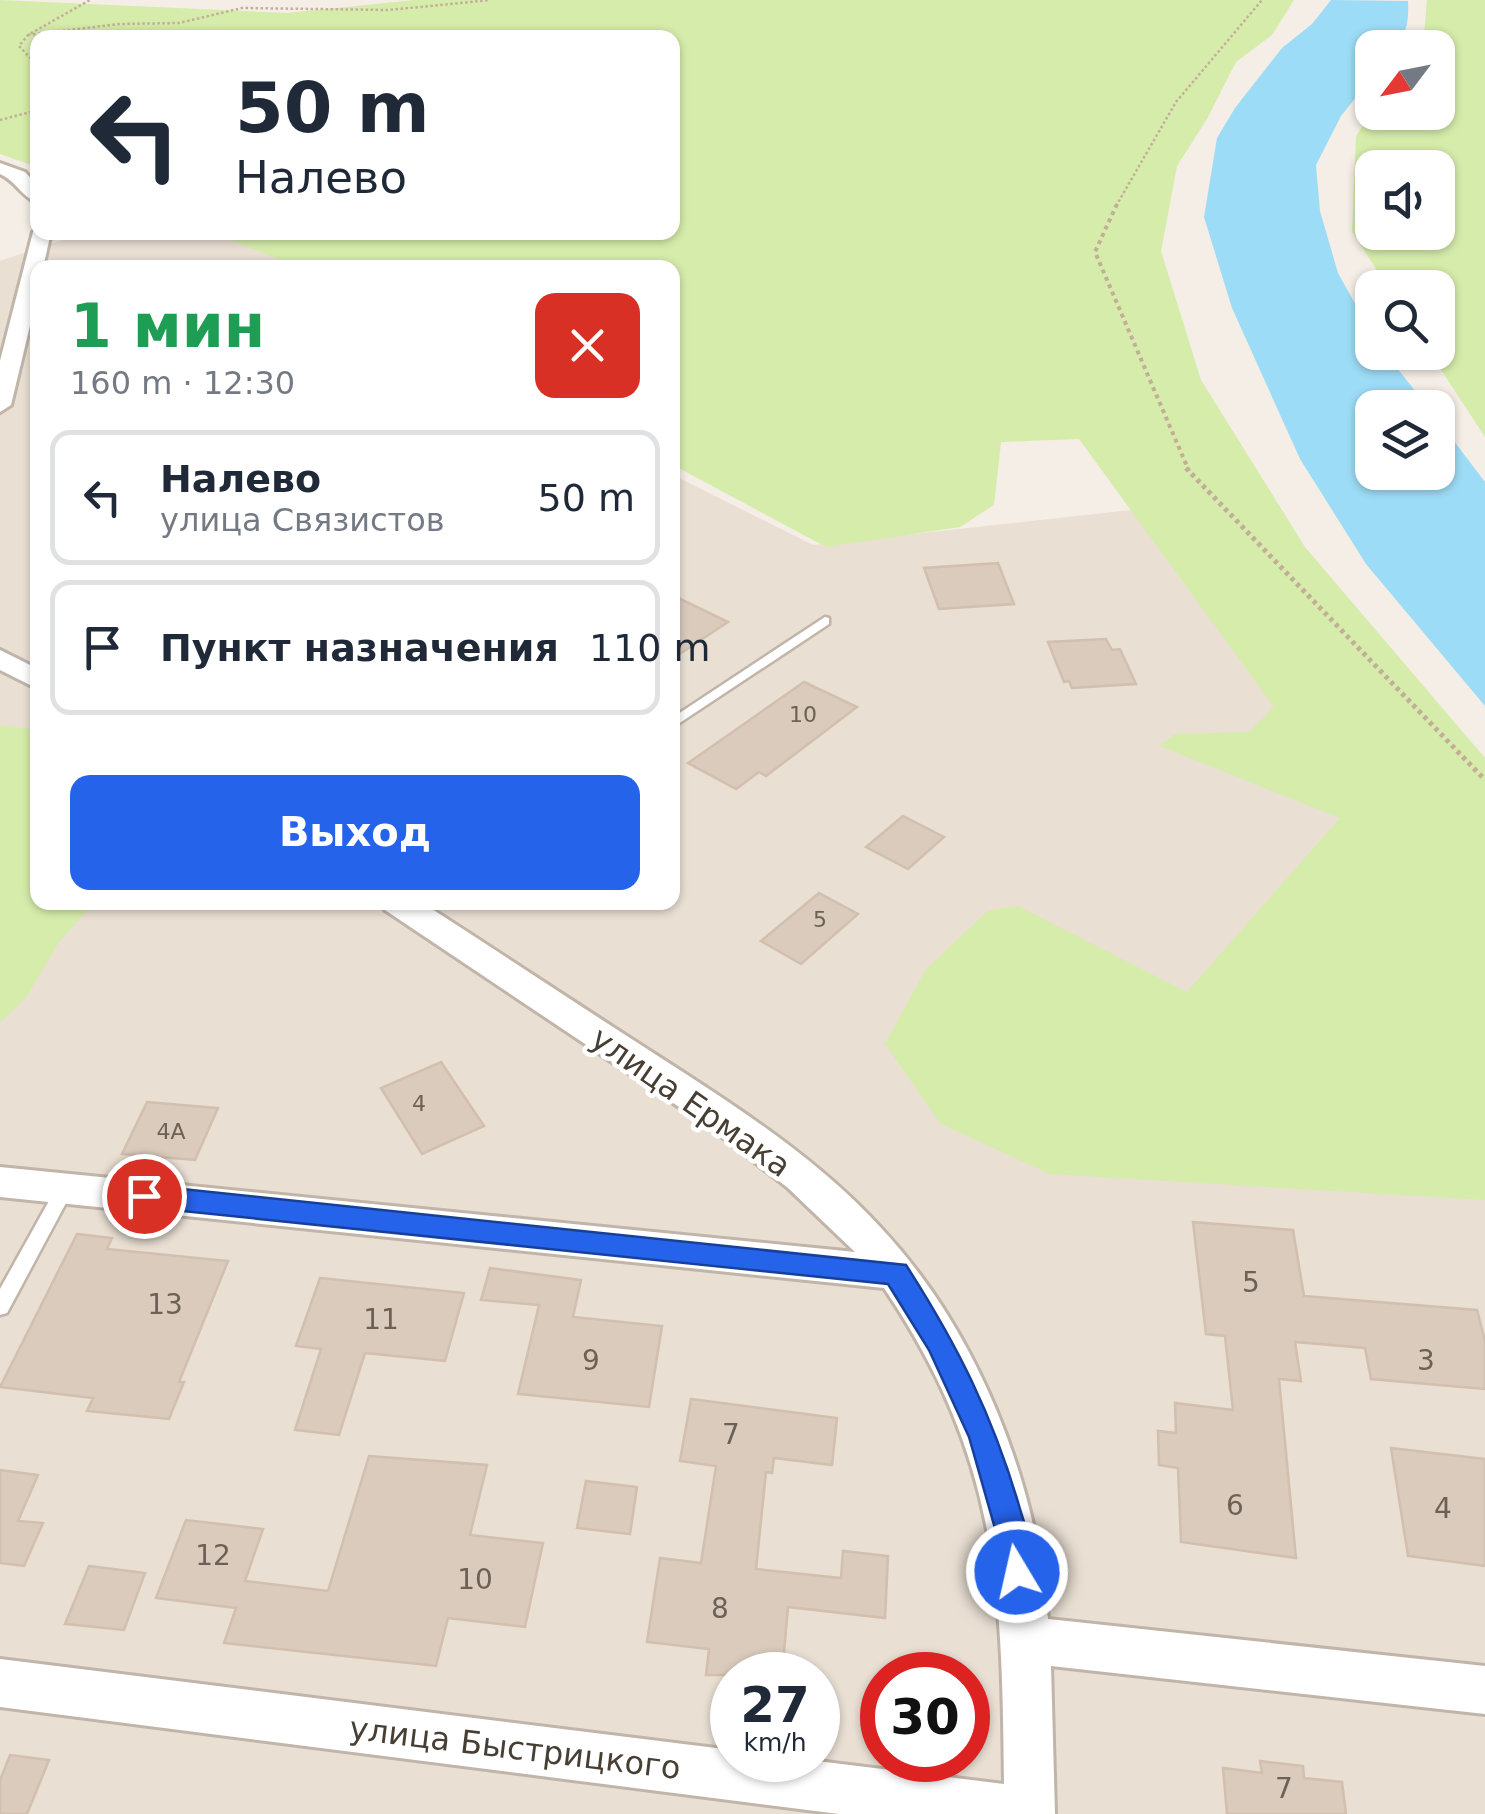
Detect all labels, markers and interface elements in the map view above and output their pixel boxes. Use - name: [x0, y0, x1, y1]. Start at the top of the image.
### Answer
- north arrow: [1355, 30, 1455, 130]
- map controls: [1355, 30, 1455, 490]
- text: 50 m: [235, 67, 430, 149]
- icon: left: [70, 70, 200, 200]
- button: sound: [1355, 150, 1455, 250]
- text: Налево: [235, 151, 407, 204]
- button: search: [1355, 270, 1455, 370]
- text: 1 мин: [70, 291, 265, 361]
- button: close: [535, 293, 640, 398]
- text: 160 m · 12:30: [70, 364, 295, 402]
- button: layers: [1355, 390, 1455, 490]
- text: Налево: [160, 457, 321, 501]
- icon: left: [75, 470, 130, 525]
- text: 50 m: [538, 476, 635, 520]
- text: улица Связистов: [160, 501, 445, 539]
- icon: arrive: [75, 620, 130, 675]
- text: Пункт назначения: [160, 626, 559, 670]
- text: 110 m: [589, 626, 711, 670]
- house number: 10: [789, 702, 817, 727]
- button: Выход: [70, 775, 640, 890]
- house number: 5: [813, 907, 827, 932]
- street label: улица Ермака: [584, 1019, 798, 1185]
- house number: 4: [412, 1091, 426, 1116]
- house number: 4А: [156, 1119, 186, 1144]
- pin: [102, 1154, 187, 1239]
- icon: arrive: [117, 1169, 172, 1224]
- house number: 5: [1242, 1266, 1260, 1299]
- house number: 13: [147, 1288, 183, 1321]
- house number: 11: [363, 1303, 399, 1336]
- house number: 9: [582, 1344, 600, 1377]
- house number: 3: [1417, 1344, 1435, 1377]
- house number: 7: [722, 1418, 740, 1451]
- house number: 6: [1226, 1489, 1244, 1522]
- house number: 4: [1434, 1492, 1452, 1525]
- position arrow: [965, 1520, 1069, 1624]
- house number: 12: [195, 1539, 231, 1572]
- house number: 10: [457, 1563, 493, 1596]
- house number: 8: [711, 1592, 729, 1625]
- speed limit sign: 30: [860, 1652, 990, 1782]
- text: 27: [740, 1676, 810, 1734]
- street label: улица Быстрицкого: [347, 1709, 683, 1787]
- text: km/h: [743, 1728, 807, 1757]
- house number: 7: [1275, 1772, 1293, 1805]

